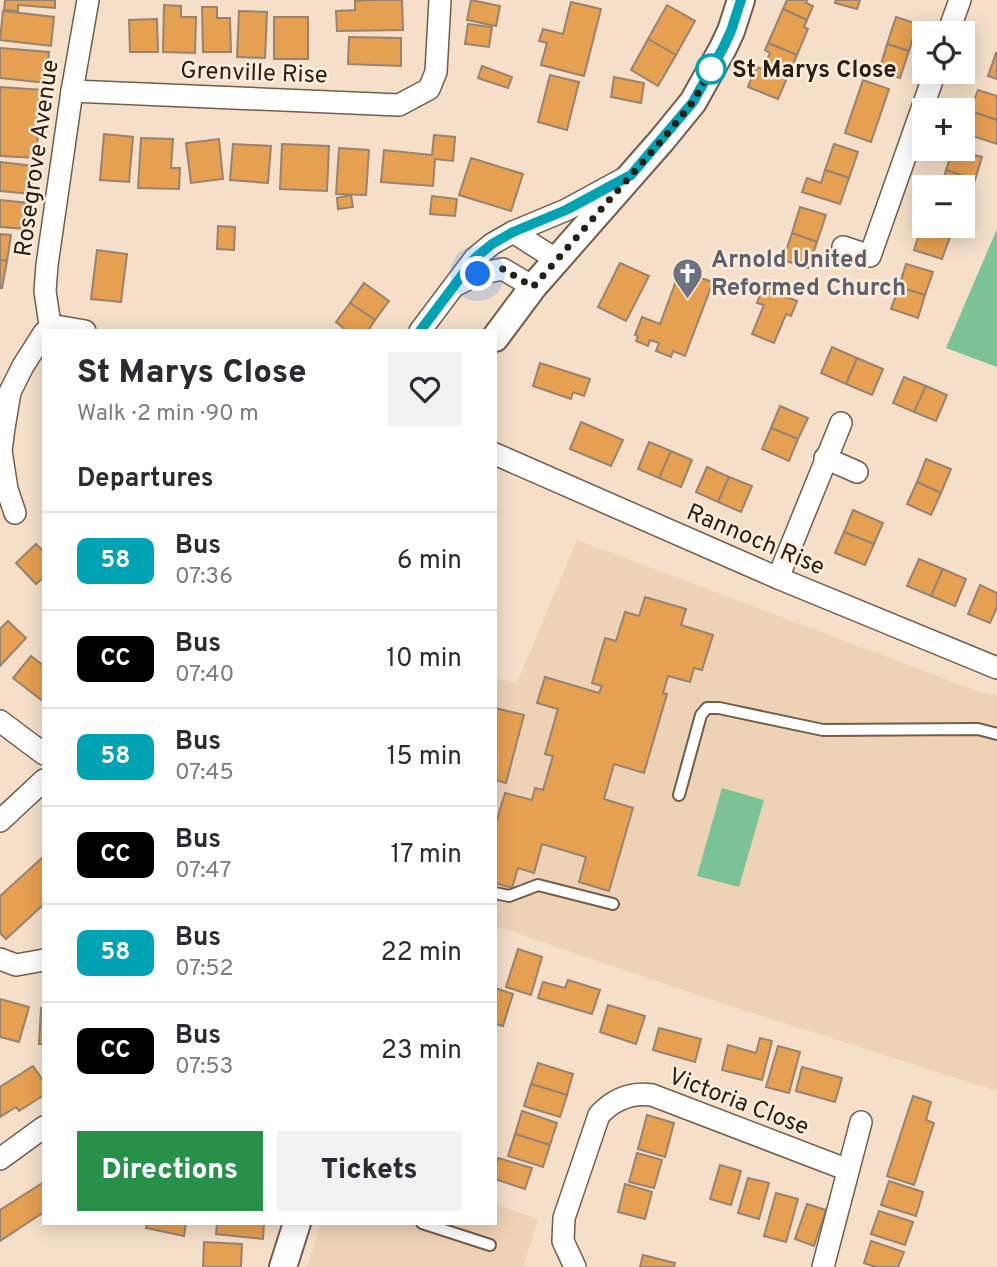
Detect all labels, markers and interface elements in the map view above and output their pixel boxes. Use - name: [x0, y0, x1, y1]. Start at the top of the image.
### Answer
- map controls: [912, 21, 975, 238]
- button: locate: [912, 21, 975, 84]
- marker: St Marys Close: [696, 54, 726, 84]
- street label: Grenville Rise: [180, 56, 328, 92]
- place label: St Marys Close: [732, 56, 897, 86]
- street label: Rosegrove Avenue: [9, 58, 67, 259]
- button: +: [912, 98, 975, 161]
- button: −: [912, 175, 975, 238]
- place label: Arnold United Reformed Church: [711, 246, 906, 304]
- your location: [460, 256, 495, 291]
- church icon: Arnold United Reformed Church: [671, 256, 705, 300]
- button: heart: [388, 352, 462, 426]
- text: St Marys Close: [77, 353, 307, 395]
- text: Walk · 2 min · 90 m: [77, 400, 259, 429]
- text: Departures: [77, 463, 214, 496]
- street label: Rannoch Rise: [682, 498, 829, 583]
- text: Bus: [175, 530, 221, 563]
- text: 6 min: [397, 545, 462, 578]
- text: 58: [101, 546, 130, 576]
- text: 07:36: [175, 563, 233, 592]
- text: Bus: [175, 628, 221, 661]
- text: 10 min: [386, 643, 462, 676]
- text: CC: [100, 644, 131, 674]
- text: 07:40: [175, 661, 234, 690]
- text: Bus: [175, 726, 221, 759]
- text: 15 min: [387, 741, 462, 774]
- text: 58: [101, 742, 130, 772]
- text: 07:45: [175, 759, 234, 788]
- text: Bus: [175, 824, 221, 857]
- text: 17 min: [390, 839, 462, 872]
- text: CC: [100, 840, 131, 870]
- text: 07:47: [175, 857, 231, 886]
- text: Bus: [175, 922, 221, 955]
- text: 22 min: [381, 937, 462, 970]
- text: 58: [101, 938, 130, 968]
- text: 07:52: [175, 955, 234, 984]
- text: Bus: [175, 1020, 221, 1053]
- text: 23 min: [381, 1035, 462, 1068]
- text: CC: [100, 1036, 131, 1066]
- text: 07:53: [175, 1053, 233, 1082]
- street label: Victoria Close: [664, 1062, 813, 1143]
- button: Directions: [77, 1131, 263, 1211]
- button: Tickets: [277, 1131, 462, 1211]

